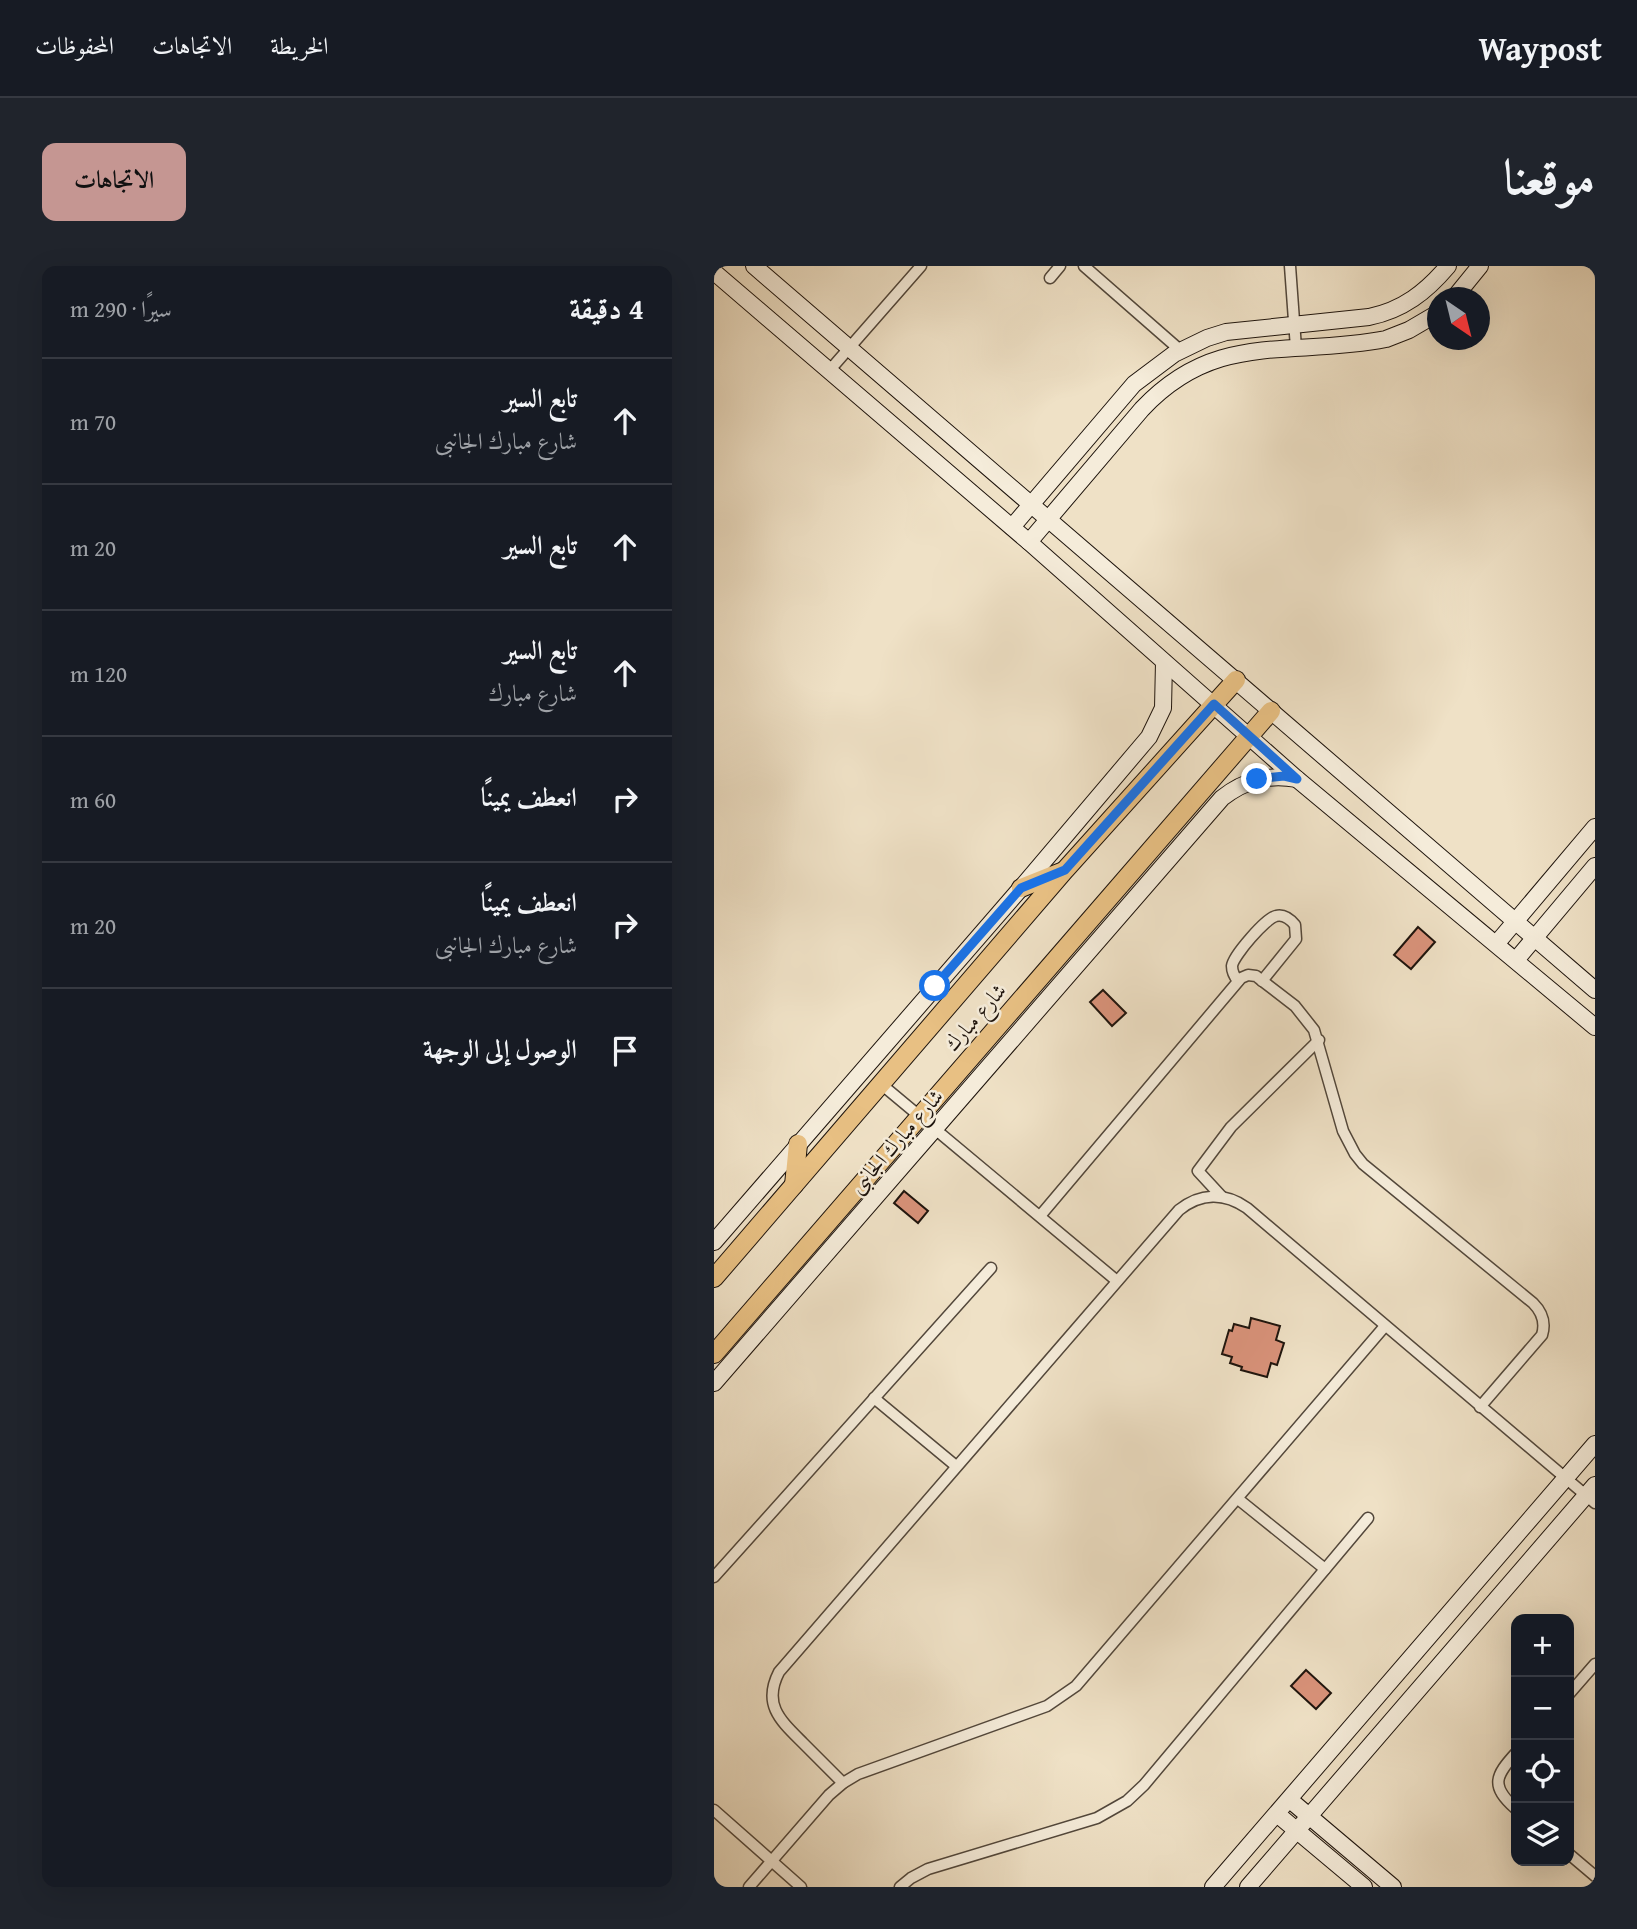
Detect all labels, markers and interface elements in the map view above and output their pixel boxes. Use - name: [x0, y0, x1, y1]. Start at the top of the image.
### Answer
- text: Waypost: [1478, 24, 1602, 72]
- text: المحفوظات: [35, 28, 114, 63]
- text: الاتجاهات: [152, 28, 232, 63]
- text: الخريطة: [270, 28, 329, 63]
- text: موقعنا: [1503, 140, 1595, 212]
- button: الاتجاهات: [42, 143, 186, 221]
- text: 4 دقيقة: [569, 286, 644, 330]
- north arrow: [1427, 287, 1490, 350]
- text: سيرًا · 290 m: [70, 292, 172, 325]
- text: تابع السير: [503, 378, 577, 417]
- icon: ahead: [606, 402, 644, 440]
- text: 70 m: [70, 405, 116, 438]
- text: شارع مبارك الجانبى: [435, 424, 577, 457]
- text: تابع السير: [503, 525, 577, 564]
- icon: ahead: [606, 528, 644, 566]
- text: 20 m: [70, 531, 116, 564]
- text: تابع السير: [503, 630, 577, 669]
- icon: ahead: [606, 654, 644, 692]
- text: 120 m: [70, 657, 127, 690]
- text: شارع مبارك: [488, 676, 577, 709]
- route end: [1241, 763, 1272, 794]
- text: انعطف يمينًا: [481, 777, 577, 816]
- icon: right: [606, 780, 644, 818]
- text: 60 m: [70, 783, 116, 816]
- text: انعطف يمينًا: [481, 882, 577, 921]
- icon: right: [606, 906, 644, 944]
- text: 20 m: [70, 909, 116, 942]
- text: شارع مبارك الجانبى: [435, 928, 577, 961]
- route start: [919, 970, 950, 1001]
- street label: شارع مبارك: [937, 976, 1016, 1060]
- text: الوصول إلى الوجهة: [423, 1029, 577, 1068]
- icon: arrive: [606, 1032, 644, 1070]
- street label: شارع مبارك الجانبى: [842, 1082, 953, 1202]
- map controls: [1511, 1614, 1574, 1866]
- button: +: [1511, 1614, 1574, 1677]
- button: −: [1511, 1677, 1574, 1740]
- button: locate: [1511, 1740, 1574, 1803]
- button: layers: [1511, 1803, 1574, 1866]

